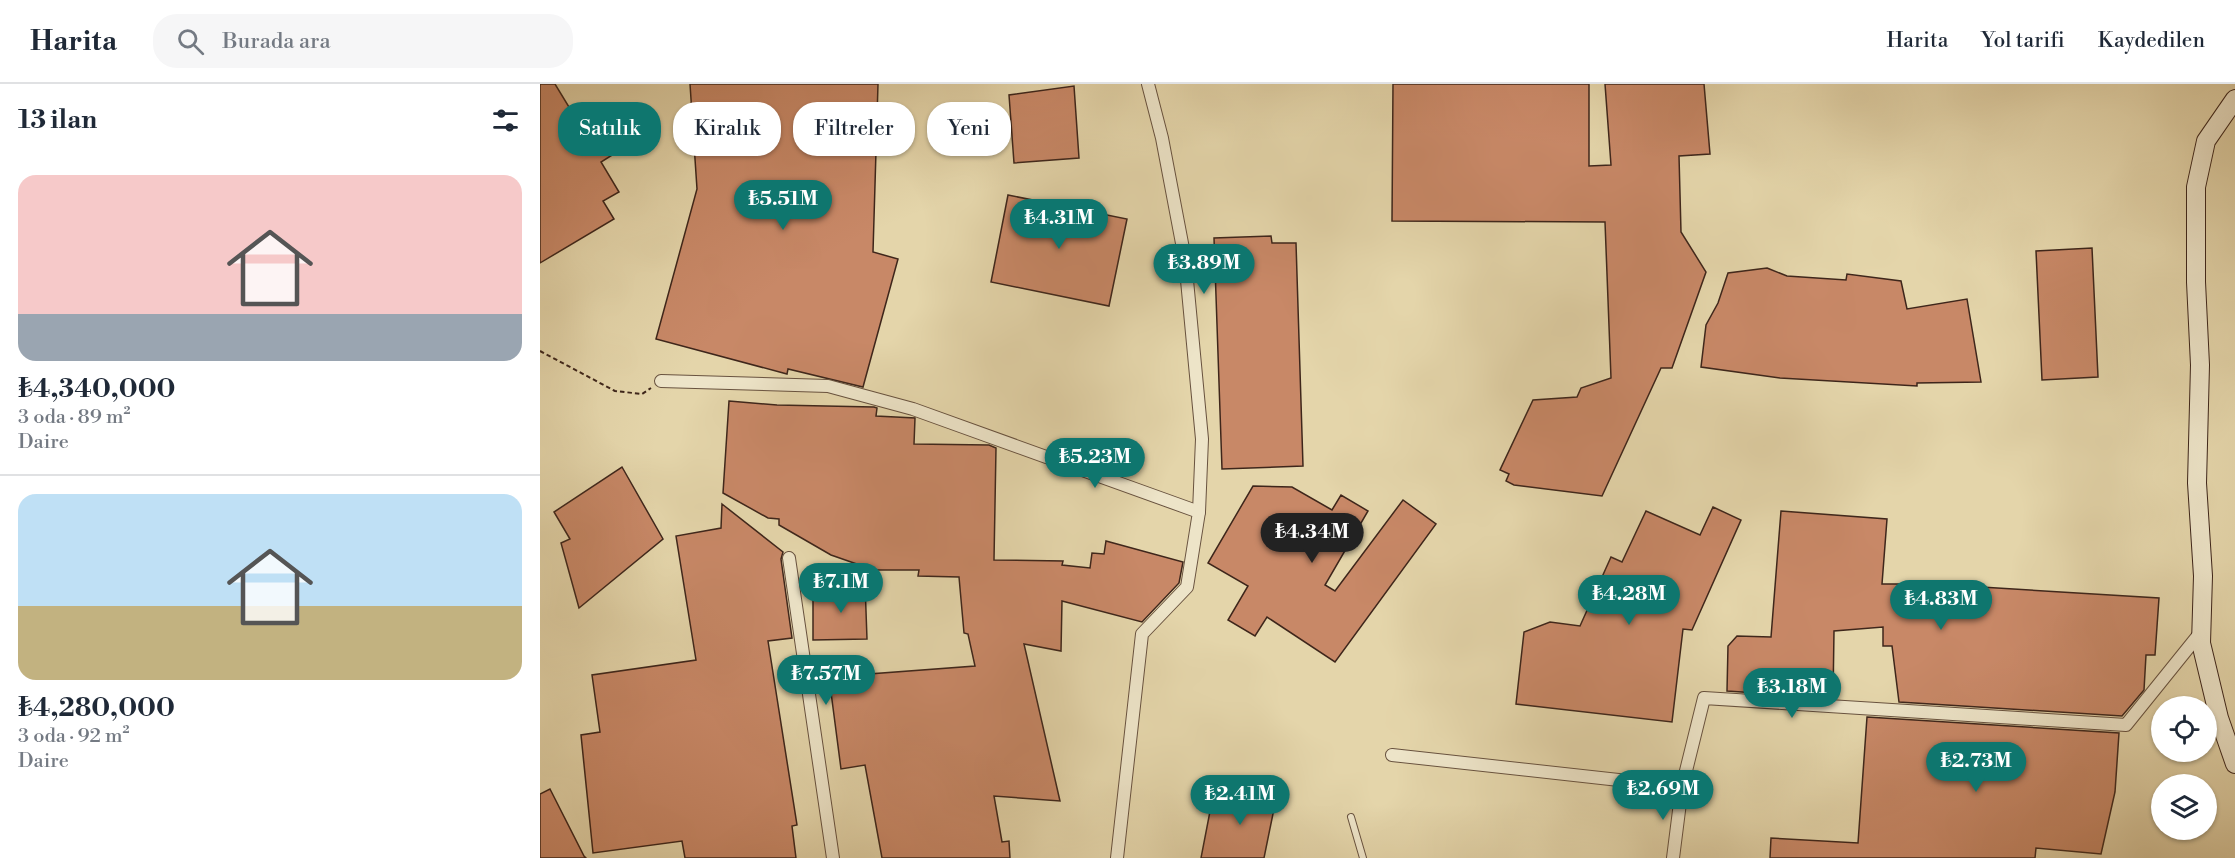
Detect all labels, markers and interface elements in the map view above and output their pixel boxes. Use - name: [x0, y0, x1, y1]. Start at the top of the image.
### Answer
- search box: [153, 14, 573, 68]
- text: Harita: [30, 24, 117, 59]
- icon: search: [174, 25, 207, 58]
- text: Burada ara: [222, 28, 331, 55]
- text: Harita: [1886, 28, 1948, 54]
- text: Yol tarifi: [1981, 28, 2065, 54]
- text: Kaydedilen: [2098, 28, 2205, 54]
- chip: Satılık: [558, 102, 661, 156]
- chip: Kiralık: [673, 102, 781, 156]
- chip: Filtreler: [793, 102, 915, 156]
- chip: Yeni: [927, 102, 1011, 156]
- text: 13 ilan: [18, 104, 97, 136]
- icon: filters: [489, 104, 522, 137]
- pin: ₺5.51M: [734, 180, 832, 231]
- text: ₺5.51M: [748, 187, 818, 212]
- pin: ₺4.31M: [1010, 199, 1108, 250]
- text: ₺4.31M: [1024, 206, 1094, 231]
- icon: home: [216, 214, 324, 322]
- pin: ₺3.89M: [1155, 244, 1253, 295]
- text: ₺3.89M: [1168, 251, 1240, 276]
- text: ₺4,340,000: [18, 373, 176, 405]
- text: 3 oda · 89 m²: [18, 405, 130, 430]
- text: Daire: [18, 430, 69, 455]
- pin: ₺5.23M: [1046, 438, 1144, 489]
- text: ₺5.23M: [1059, 445, 1131, 470]
- pin: ₺4.34M: [1263, 513, 1361, 564]
- text: ₺4.34M: [1275, 520, 1349, 545]
- icon: home: [216, 533, 324, 641]
- pin: ₺7.1M: [799, 563, 883, 614]
- text: ₺7.1M: [813, 570, 869, 595]
- pin: ₺4.28M: [1580, 575, 1678, 626]
- pin: ₺4.83M: [1892, 580, 1990, 631]
- text: ₺4.28M: [1592, 582, 1666, 607]
- text: ₺4.83M: [1904, 587, 1978, 612]
- pin: ₺7.57M: [777, 655, 875, 706]
- text: ₺7.57M: [791, 662, 861, 687]
- pin: ₺3.18M: [1743, 668, 1841, 719]
- text: ₺3.18M: [1757, 675, 1827, 700]
- text: ₺4,280,000: [18, 692, 175, 724]
- map controls: [2151, 696, 2217, 840]
- button: locate: [2151, 696, 2217, 762]
- text: 3 oda · 92 m²: [18, 724, 130, 749]
- pin: ₺2.73M: [1927, 742, 2025, 793]
- text: Daire: [18, 749, 69, 774]
- text: ₺2.73M: [1940, 749, 2012, 774]
- pin: ₺2.69M: [1614, 770, 1712, 821]
- button: layers: [2151, 774, 2217, 840]
- pin: ₺2.41M: [1191, 775, 1289, 826]
- text: ₺2.69M: [1626, 777, 1700, 802]
- text: ₺2.41M: [1205, 782, 1275, 807]

